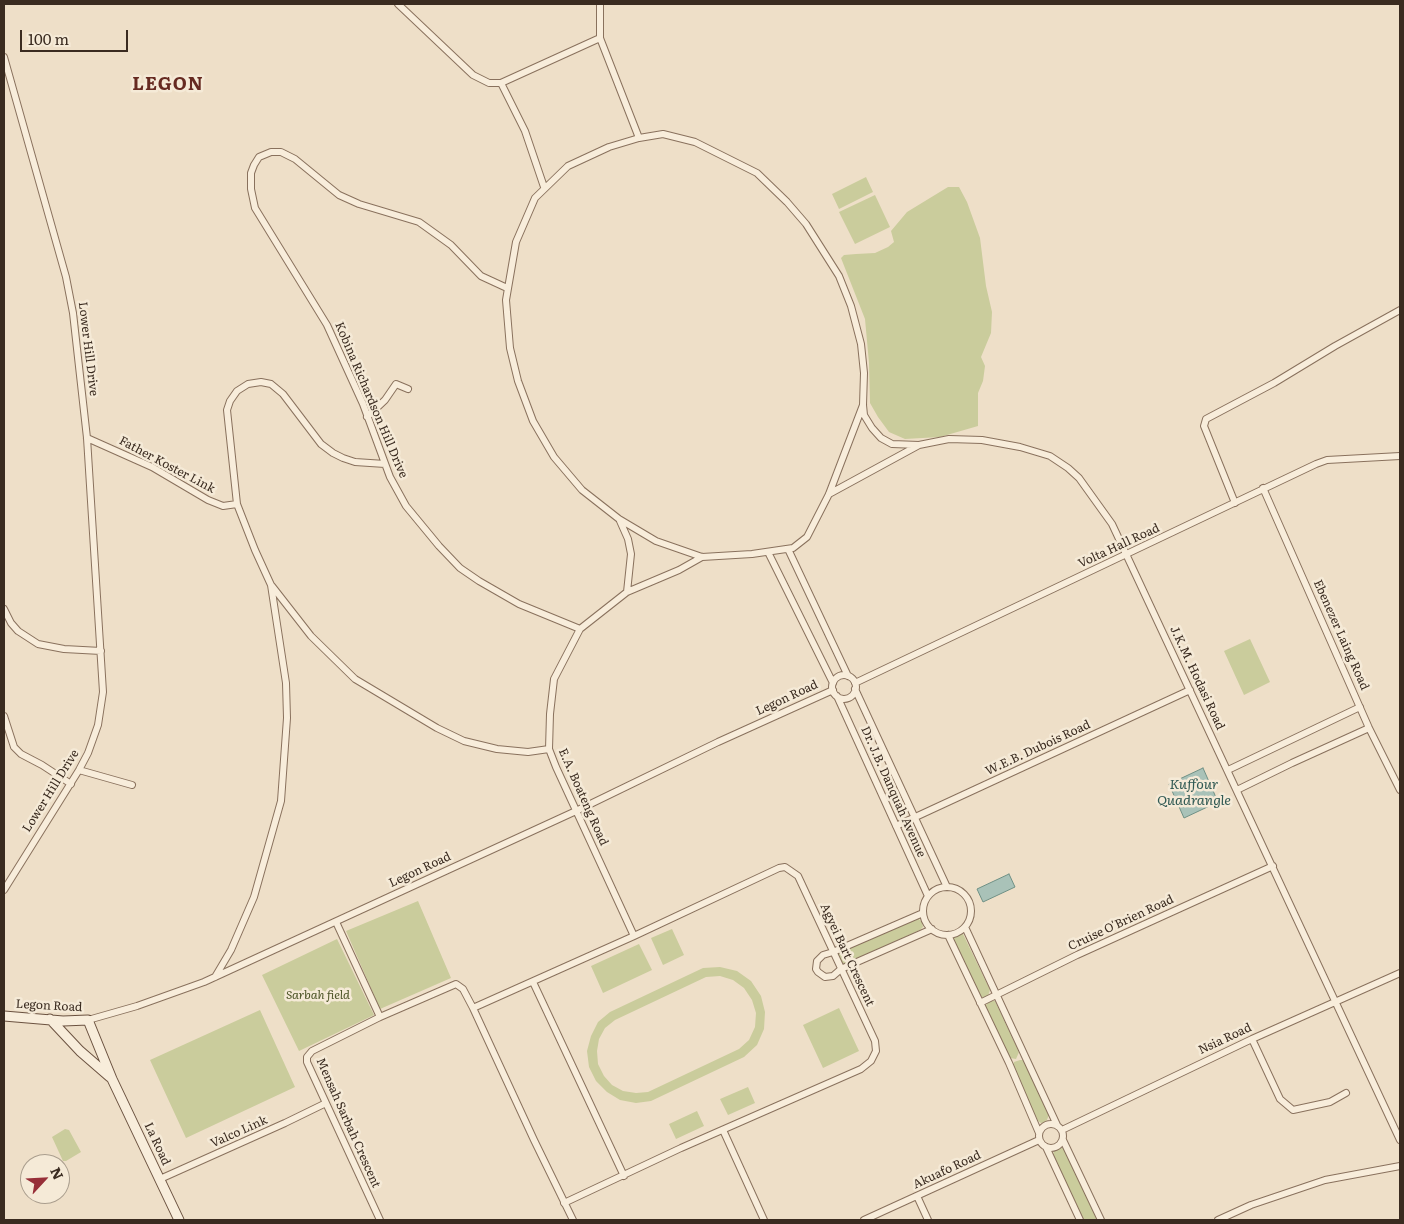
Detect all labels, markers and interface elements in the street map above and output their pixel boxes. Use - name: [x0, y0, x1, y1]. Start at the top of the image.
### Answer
- scale bar: [22, 20, 130, 52]
- text: 100 m: [28, 27, 69, 50]
- district label: LEGON: [132, 74, 204, 96]
- street label: Lower Hill Drive: [75, 301, 101, 397]
- street label: Kobina Richardson Hill Drive: [332, 320, 410, 480]
- street label: Father Koster Link: [116, 434, 218, 496]
- street label: Volta Hall Road: [1076, 521, 1162, 571]
- street label: Ebenezer Laing Road: [1310, 578, 1372, 692]
- street label: J.K.M. Hodasi Road: [1167, 624, 1227, 732]
- street label: Legon Road: [754, 677, 820, 719]
- street label: W.E.B. Dubois Road: [983, 717, 1093, 779]
- street label: Dr. J.B. Danquah Avenue: [858, 724, 928, 860]
- street label: E.A. Boateng Road: [555, 746, 611, 848]
- street label: Lower Hill Drive: [20, 747, 82, 835]
- water label: Kuffour Quadrangle: [1157, 777, 1231, 810]
- street label: Legon Road: [387, 849, 453, 891]
- street label: Cruise O'Brien Road: [1066, 892, 1176, 954]
- street label: Agyei Bart Crescent: [817, 901, 877, 1009]
- park label: Sarbah field: [286, 988, 350, 1002]
- street label: Legon Road: [15, 997, 83, 1015]
- street label: Nsia Road: [1196, 1020, 1254, 1058]
- street label: Mensah Sarbah Crescent: [313, 1056, 383, 1190]
- street label: Valco Link: [208, 1113, 270, 1151]
- street label: La Road: [141, 1120, 173, 1168]
- street label: Akuafo Road: [911, 1148, 983, 1192]
- north arrow: [20, 1154, 70, 1204]
- text: N: [46, 1164, 69, 1183]

